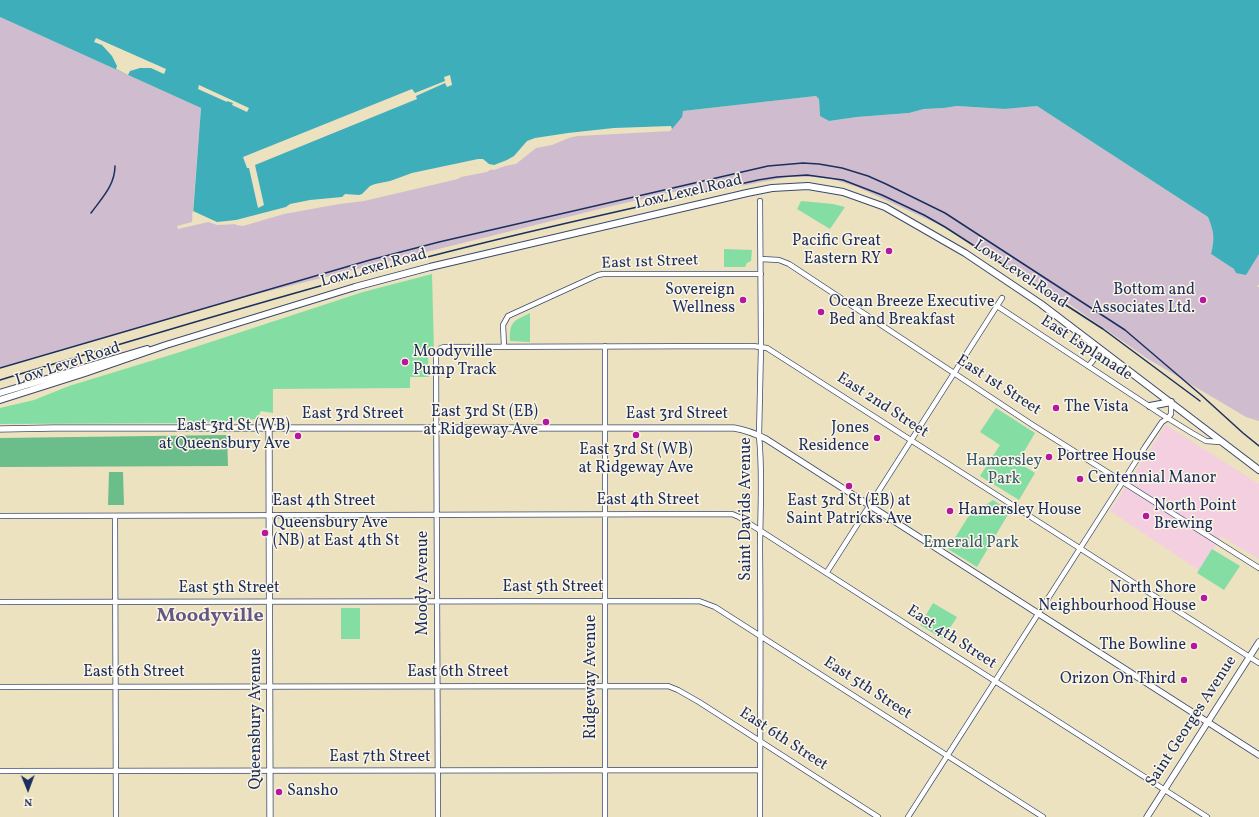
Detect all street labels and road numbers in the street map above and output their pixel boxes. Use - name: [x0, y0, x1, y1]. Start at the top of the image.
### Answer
- street label: Low Level Road: [634, 171, 744, 215]
- street label: Low Level Road: [969, 236, 1071, 314]
- street label: Low Level Road: [319, 246, 429, 292]
- street label: East 1st Street: [601, 252, 699, 274]
- street label: East Esplanade: [1036, 312, 1136, 386]
- street label: Low Level Road: [13, 339, 123, 391]
- street label: East 1st Street: [952, 352, 1044, 420]
- street label: East 2nd Street: [833, 369, 931, 443]
- street label: East 3rd Street: [302, 405, 404, 425]
- street label: East 3rd Street: [626, 405, 728, 425]
- street label: Saint Davids Avenue: [737, 437, 757, 581]
- street label: East 4th Street: [596, 491, 700, 511]
- street label: East 4th Street: [272, 492, 376, 512]
- street label: Moody Avenue: [414, 531, 434, 635]
- street label: East 5th Street: [502, 578, 604, 598]
- street label: East 5th Street: [178, 579, 280, 599]
- street label: East 4th Street: [903, 602, 999, 674]
- street label: Ridgeway Avenue: [582, 615, 602, 739]
- street label: Queensbury Avenue: [247, 649, 267, 789]
- street label: East 5th Street: [819, 653, 915, 725]
- street label: Saint Georges Avenue: [1142, 653, 1242, 791]
- street label: East 6th Street: [83, 663, 185, 683]
- street label: East 6th Street: [407, 663, 509, 683]
- street label: East 6th Street: [735, 704, 831, 776]
- street label: East 7th Street: [329, 748, 431, 768]

